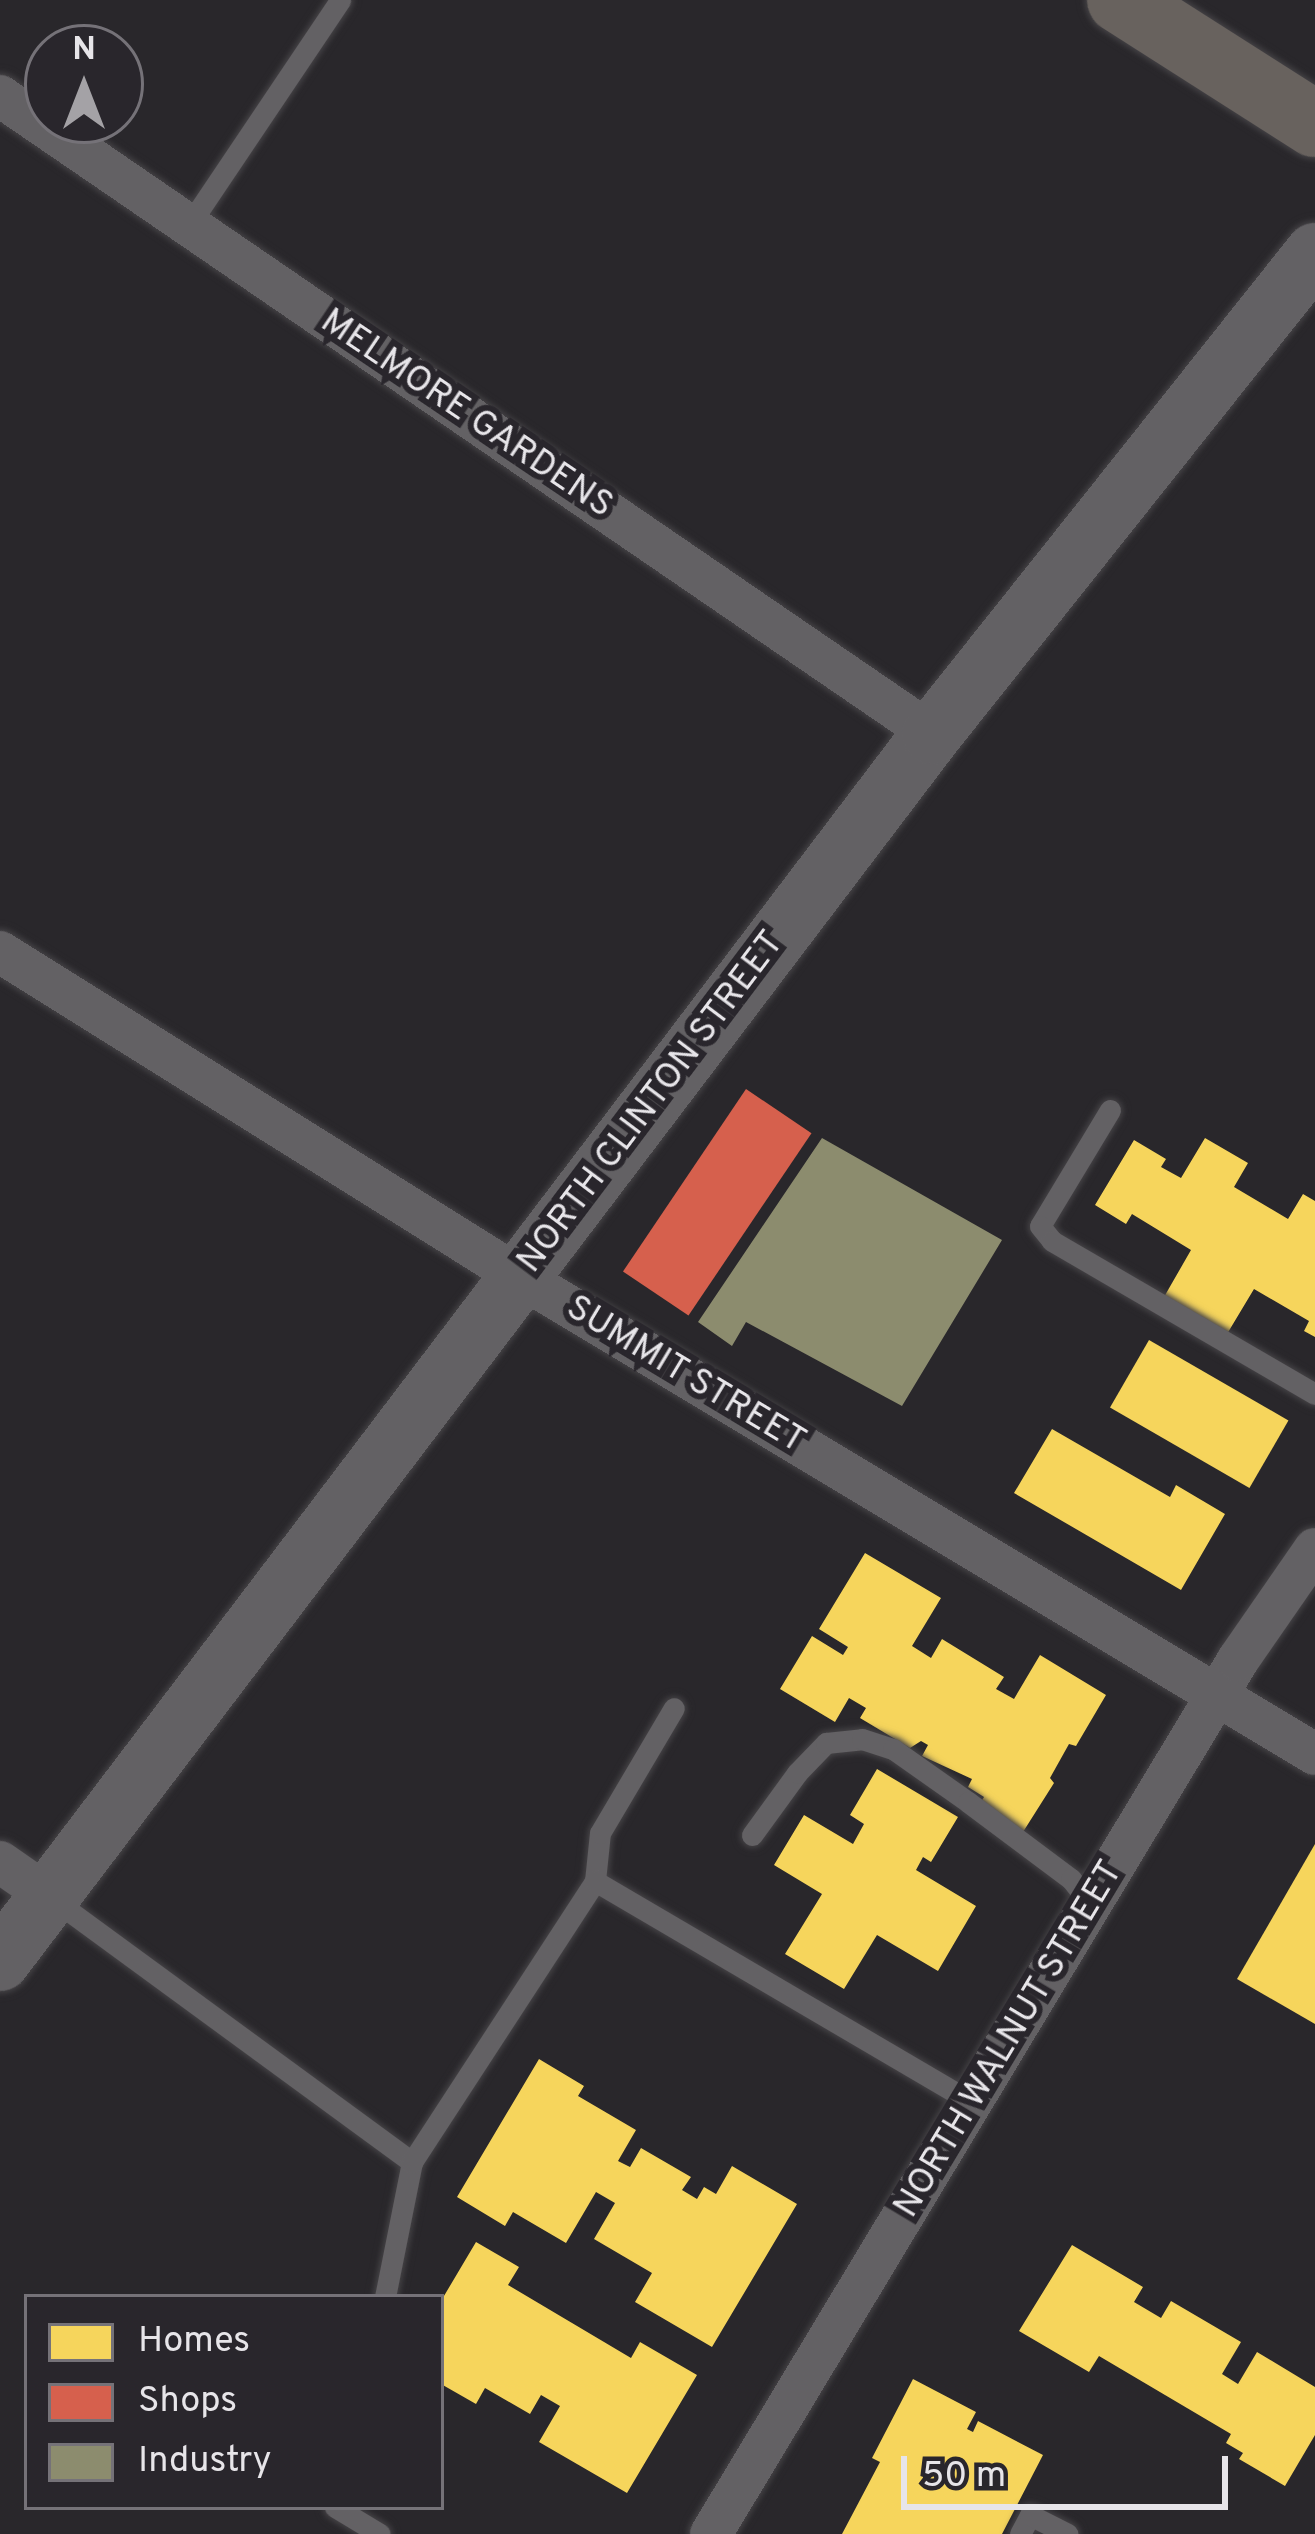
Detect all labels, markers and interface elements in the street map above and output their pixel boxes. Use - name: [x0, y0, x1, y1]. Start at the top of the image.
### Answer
- north arrow: [24, 24, 144, 144]
- text: N: [72, 30, 96, 72]
- street label: MELMORE GARDENS: [311, 301, 621, 529]
- street label: NORTH CLINTON STREET: [509, 924, 795, 1282]
- street label: SUMMIT STREET: [557, 1287, 813, 1465]
- street label: NORTH WALNUT STREET: [886, 1853, 1134, 2227]
- legend: [24, 2294, 444, 2510]
- text: Homes: [138, 2319, 250, 2365]
- text: Shops: [138, 2379, 237, 2425]
- scale bar: [907, 2432, 1234, 2506]
- text: Industry: [138, 2439, 272, 2485]
- text: 50 m: [922, 2454, 1006, 2500]

